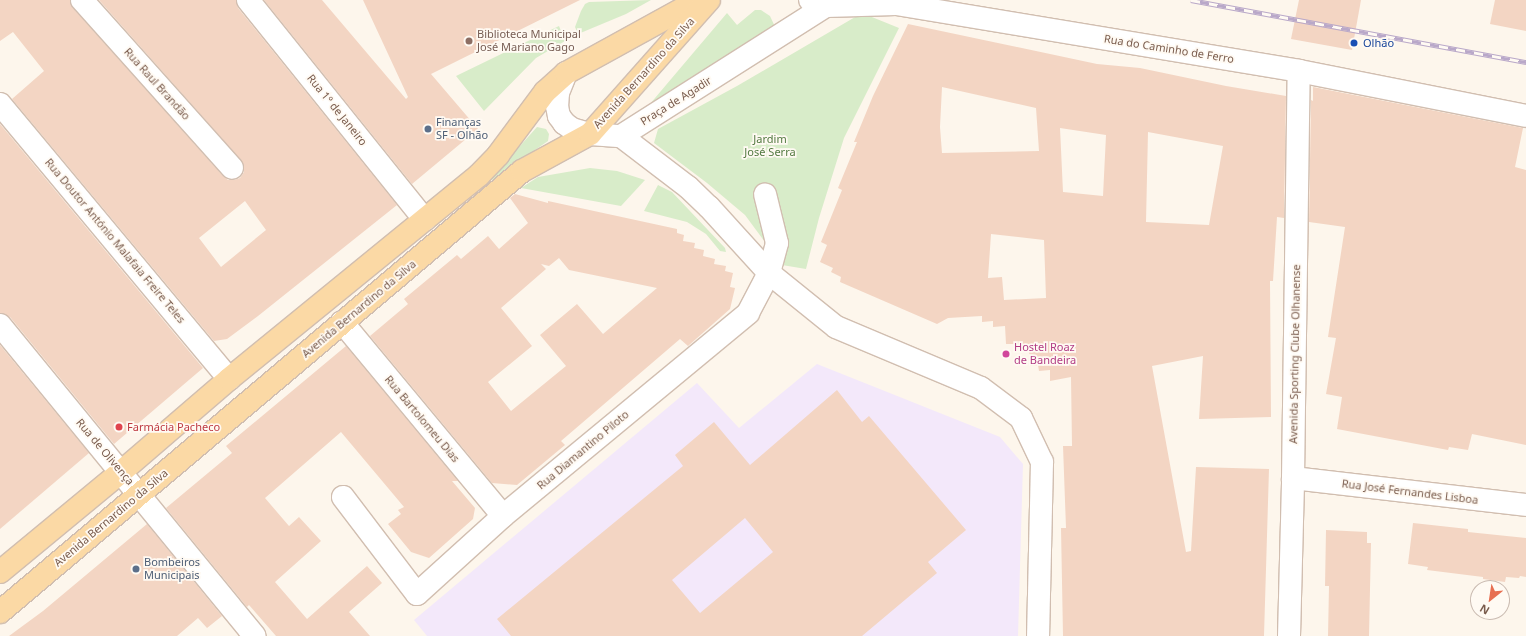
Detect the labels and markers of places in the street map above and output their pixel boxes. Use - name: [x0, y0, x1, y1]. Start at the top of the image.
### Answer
- place label: Biblioteca Municipal José Mariano Gago: [477, 28, 581, 54]
- marker: Biblioteca Municipal José Mariano Gago: [464, 36, 474, 46]
- place label: Olhão: [1363, 36, 1394, 50]
- marker: Olhão: [1348, 37, 1360, 49]
- place label: Finanças SF - Olhão: [436, 116, 488, 142]
- marker: Finanças SF - Olhão: [423, 124, 433, 134]
- place label: Hostel Roaz de Bandeira: [1014, 341, 1076, 367]
- marker: Hostel Roaz de Bandeira: [1001, 349, 1011, 359]
- place label: Farmácia Pacheco: [127, 420, 220, 434]
- marker: Farmácia Pacheco: [114, 422, 124, 432]
- place label: Bombeiros Municipais: [144, 556, 200, 582]
- marker: Bombeiros Municipais: [131, 564, 141, 574]

